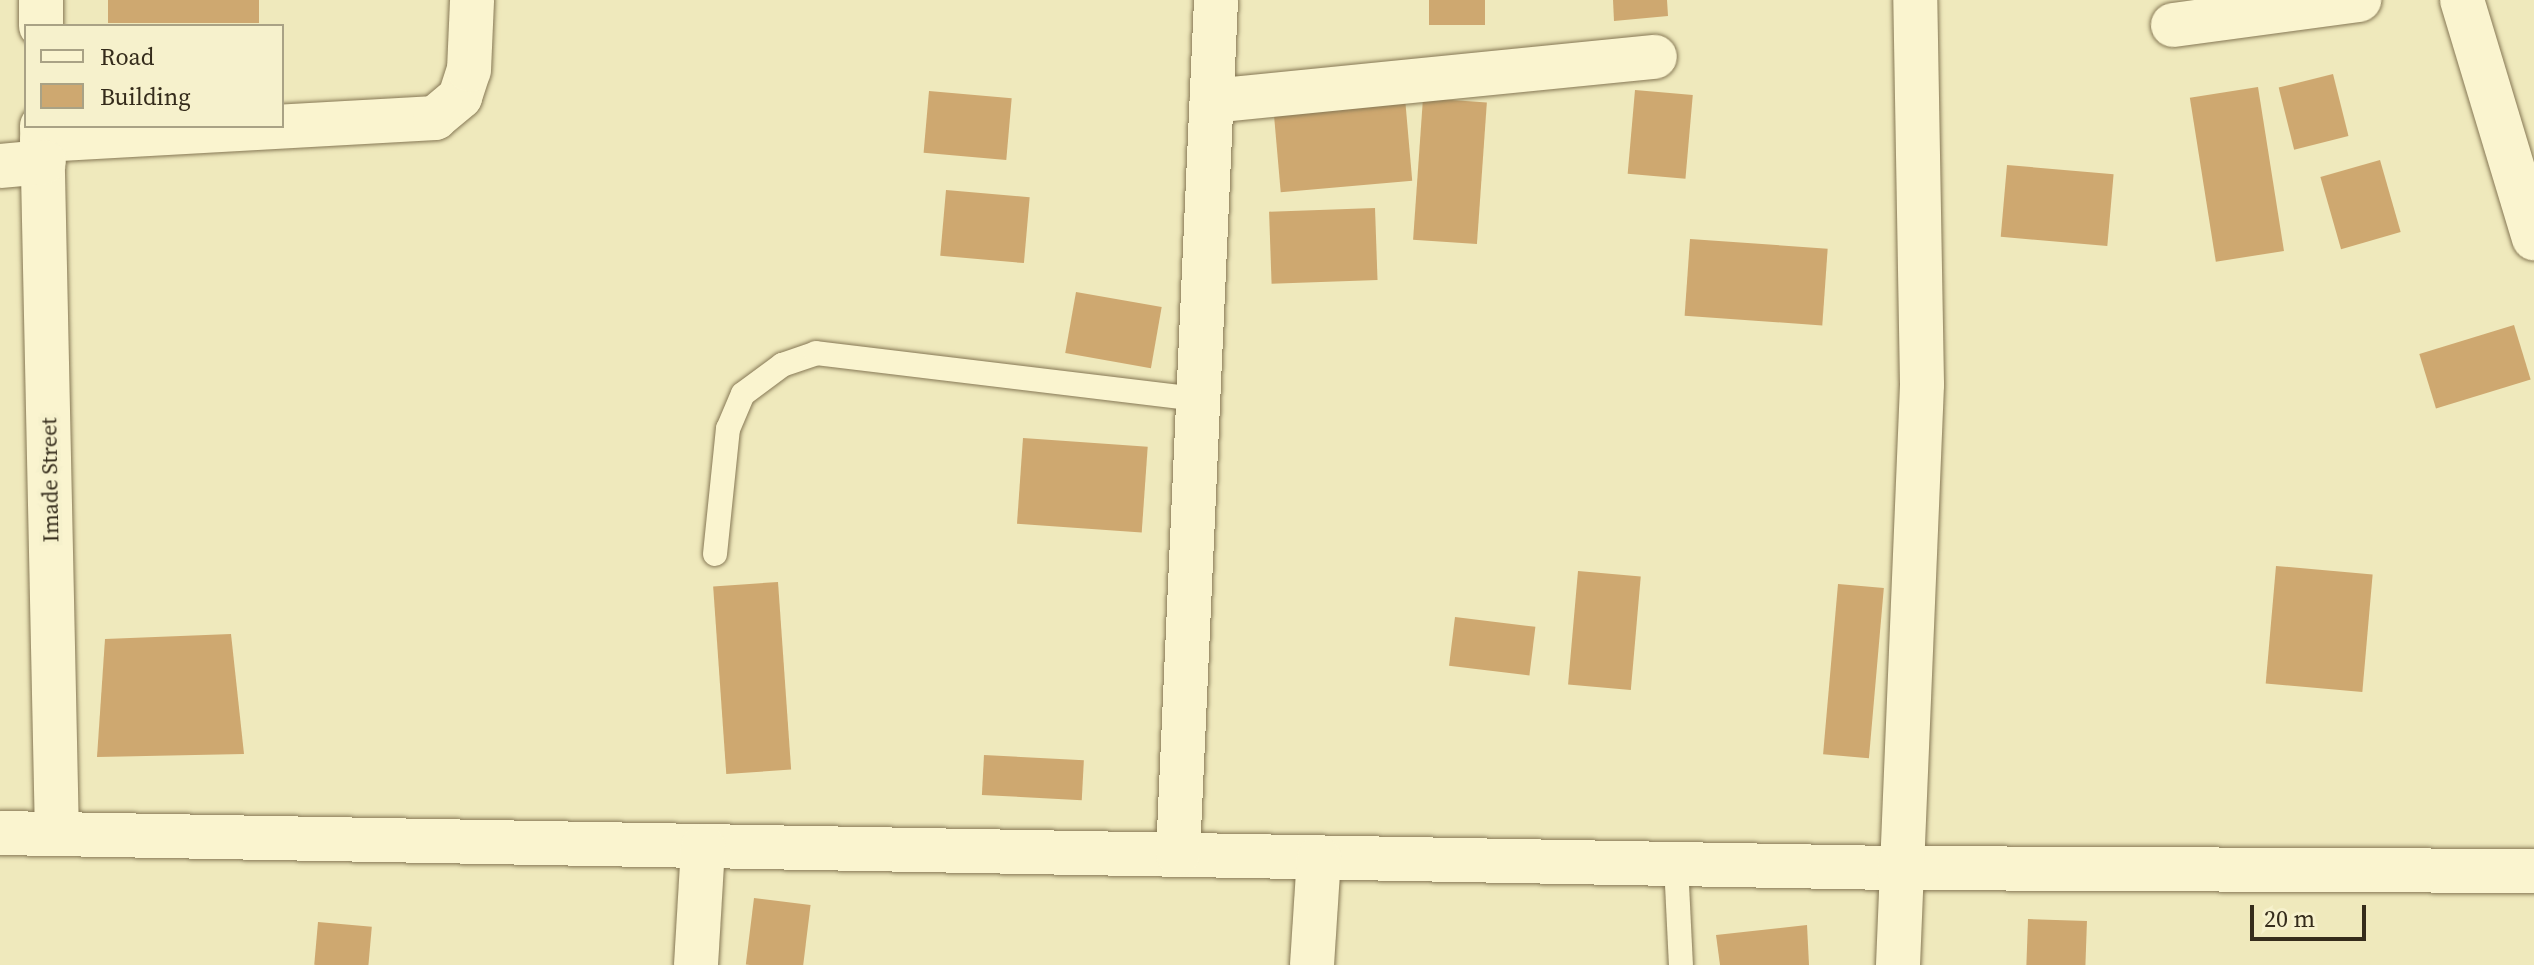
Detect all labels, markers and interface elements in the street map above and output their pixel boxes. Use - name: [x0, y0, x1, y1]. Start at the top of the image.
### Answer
- legend: [24, 24, 284, 128]
- text: Road: [100, 40, 154, 73]
- text: Building: [100, 80, 191, 113]
- street label: Imade Street: [36, 417, 64, 543]
- scale bar: [2254, 889, 2370, 939]
- text: 20 m: [2264, 902, 2315, 935]

